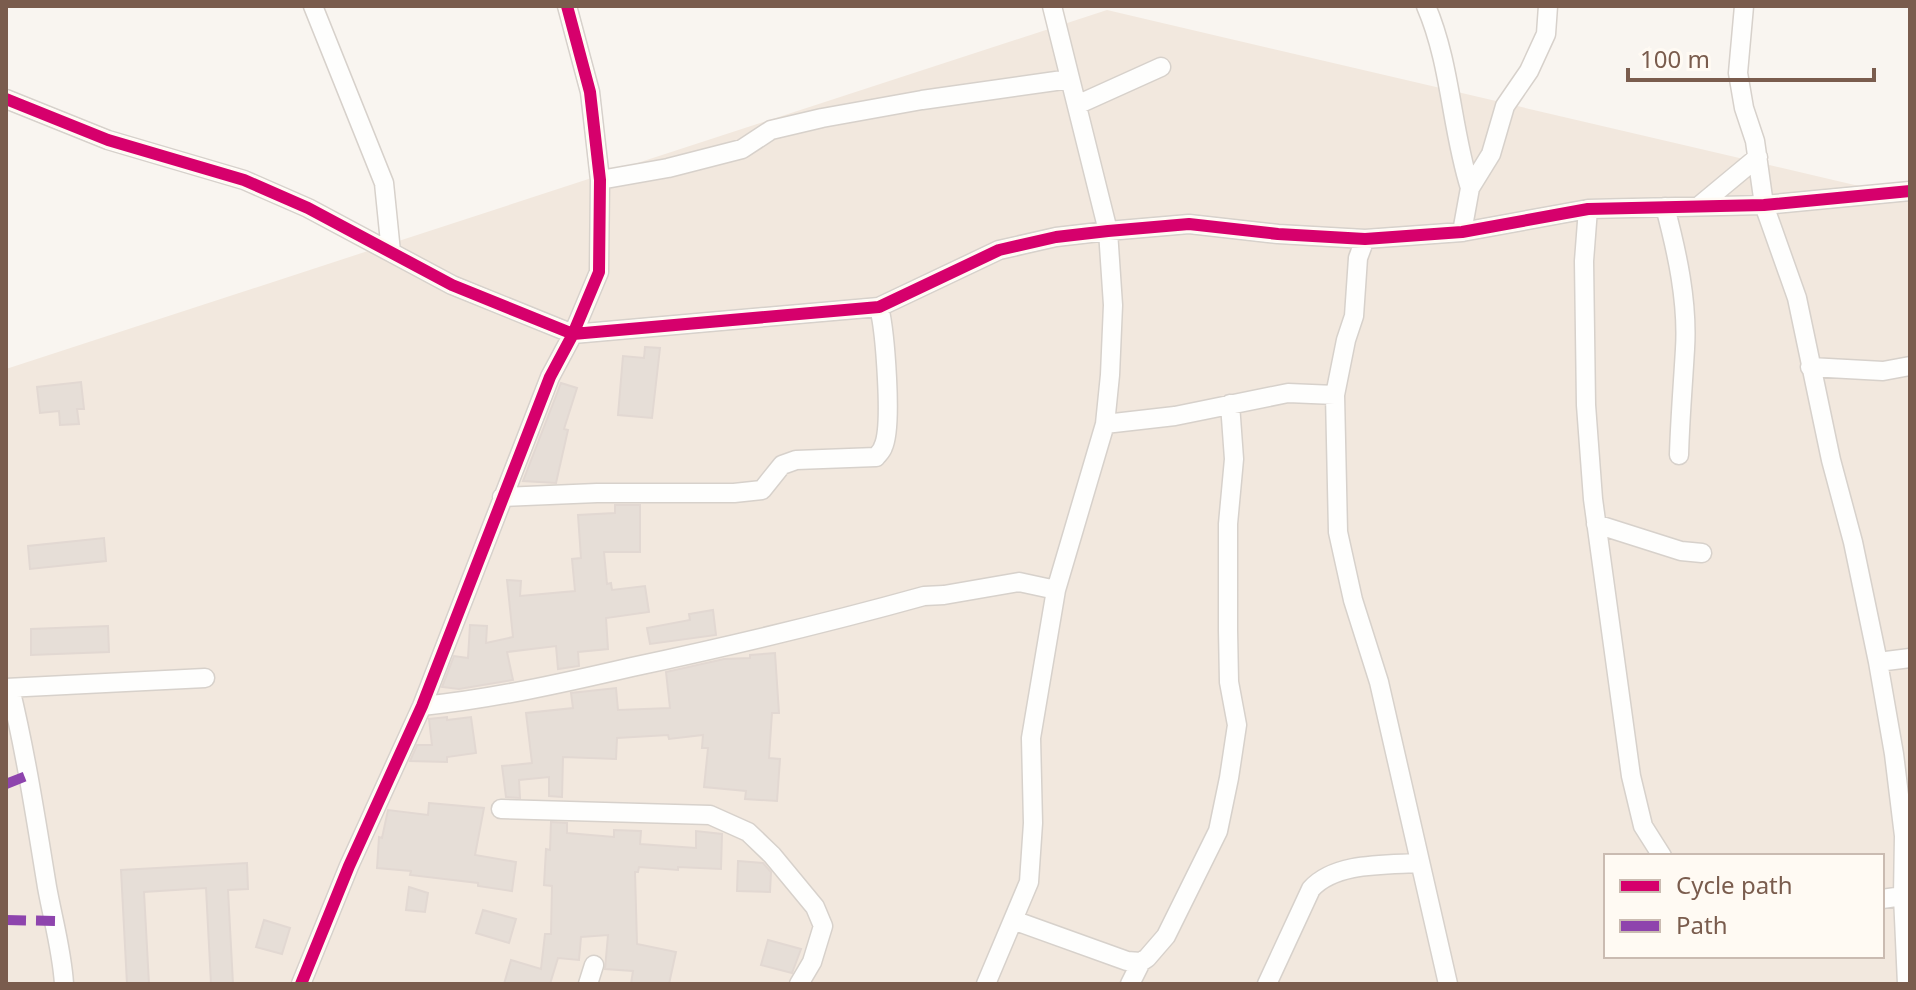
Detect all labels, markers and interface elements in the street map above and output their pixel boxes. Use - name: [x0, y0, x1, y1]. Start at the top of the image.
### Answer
- scale bar: [1628, 32, 1874, 82]
- text: 100 m: [1640, 42, 1710, 75]
- legend: [1604, 854, 1884, 958]
- text: Cycle path: [1676, 868, 1793, 901]
- text: Path: [1676, 908, 1727, 941]

